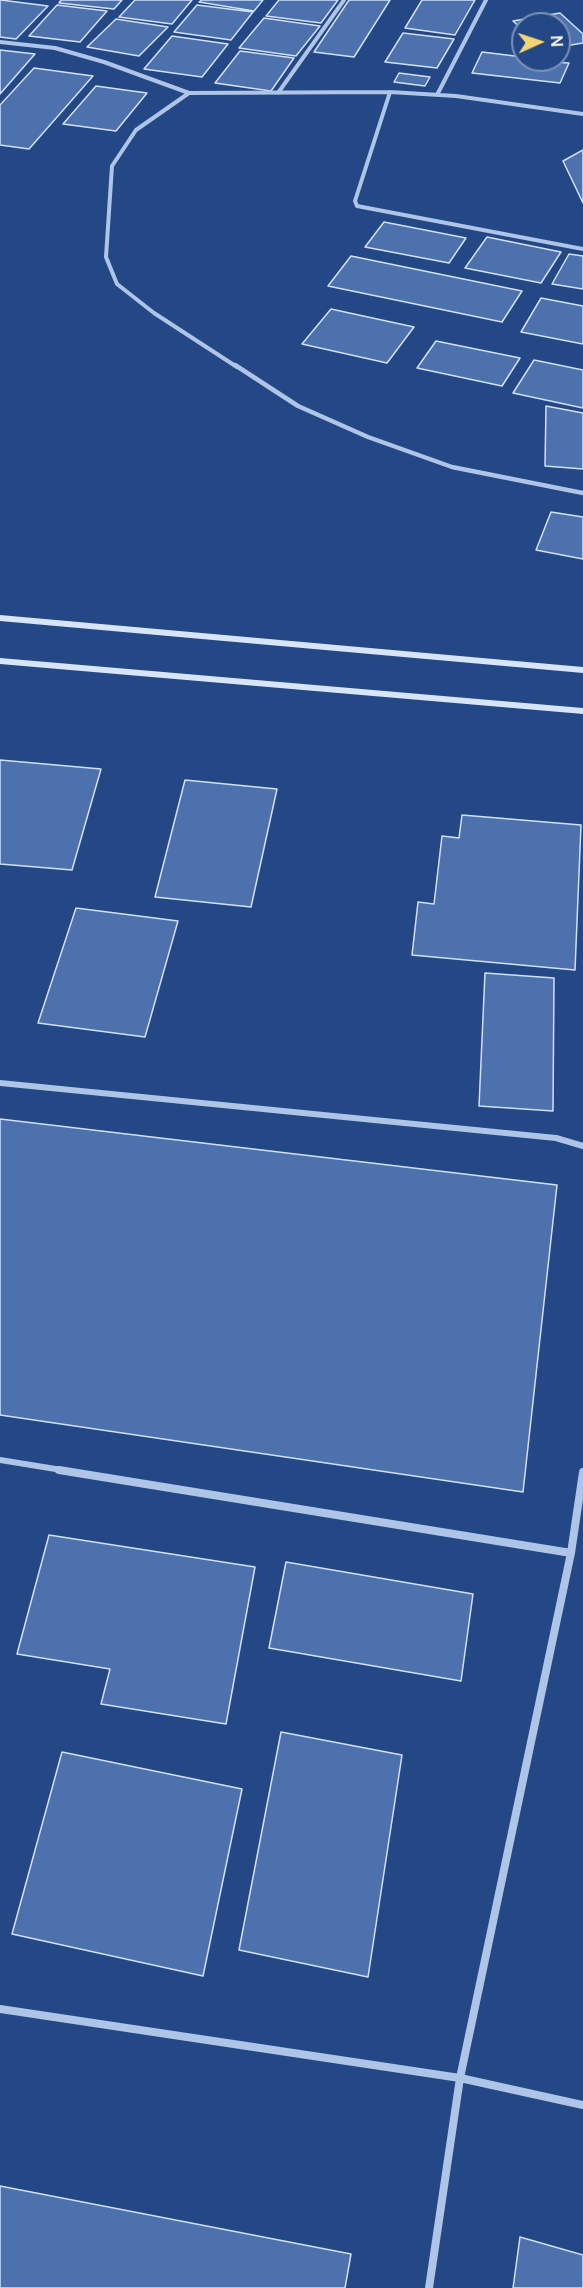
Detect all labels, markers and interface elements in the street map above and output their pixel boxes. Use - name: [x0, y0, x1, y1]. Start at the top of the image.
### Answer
- north arrow: [511, 12, 571, 72]
- text: N: [546, 35, 568, 47]

